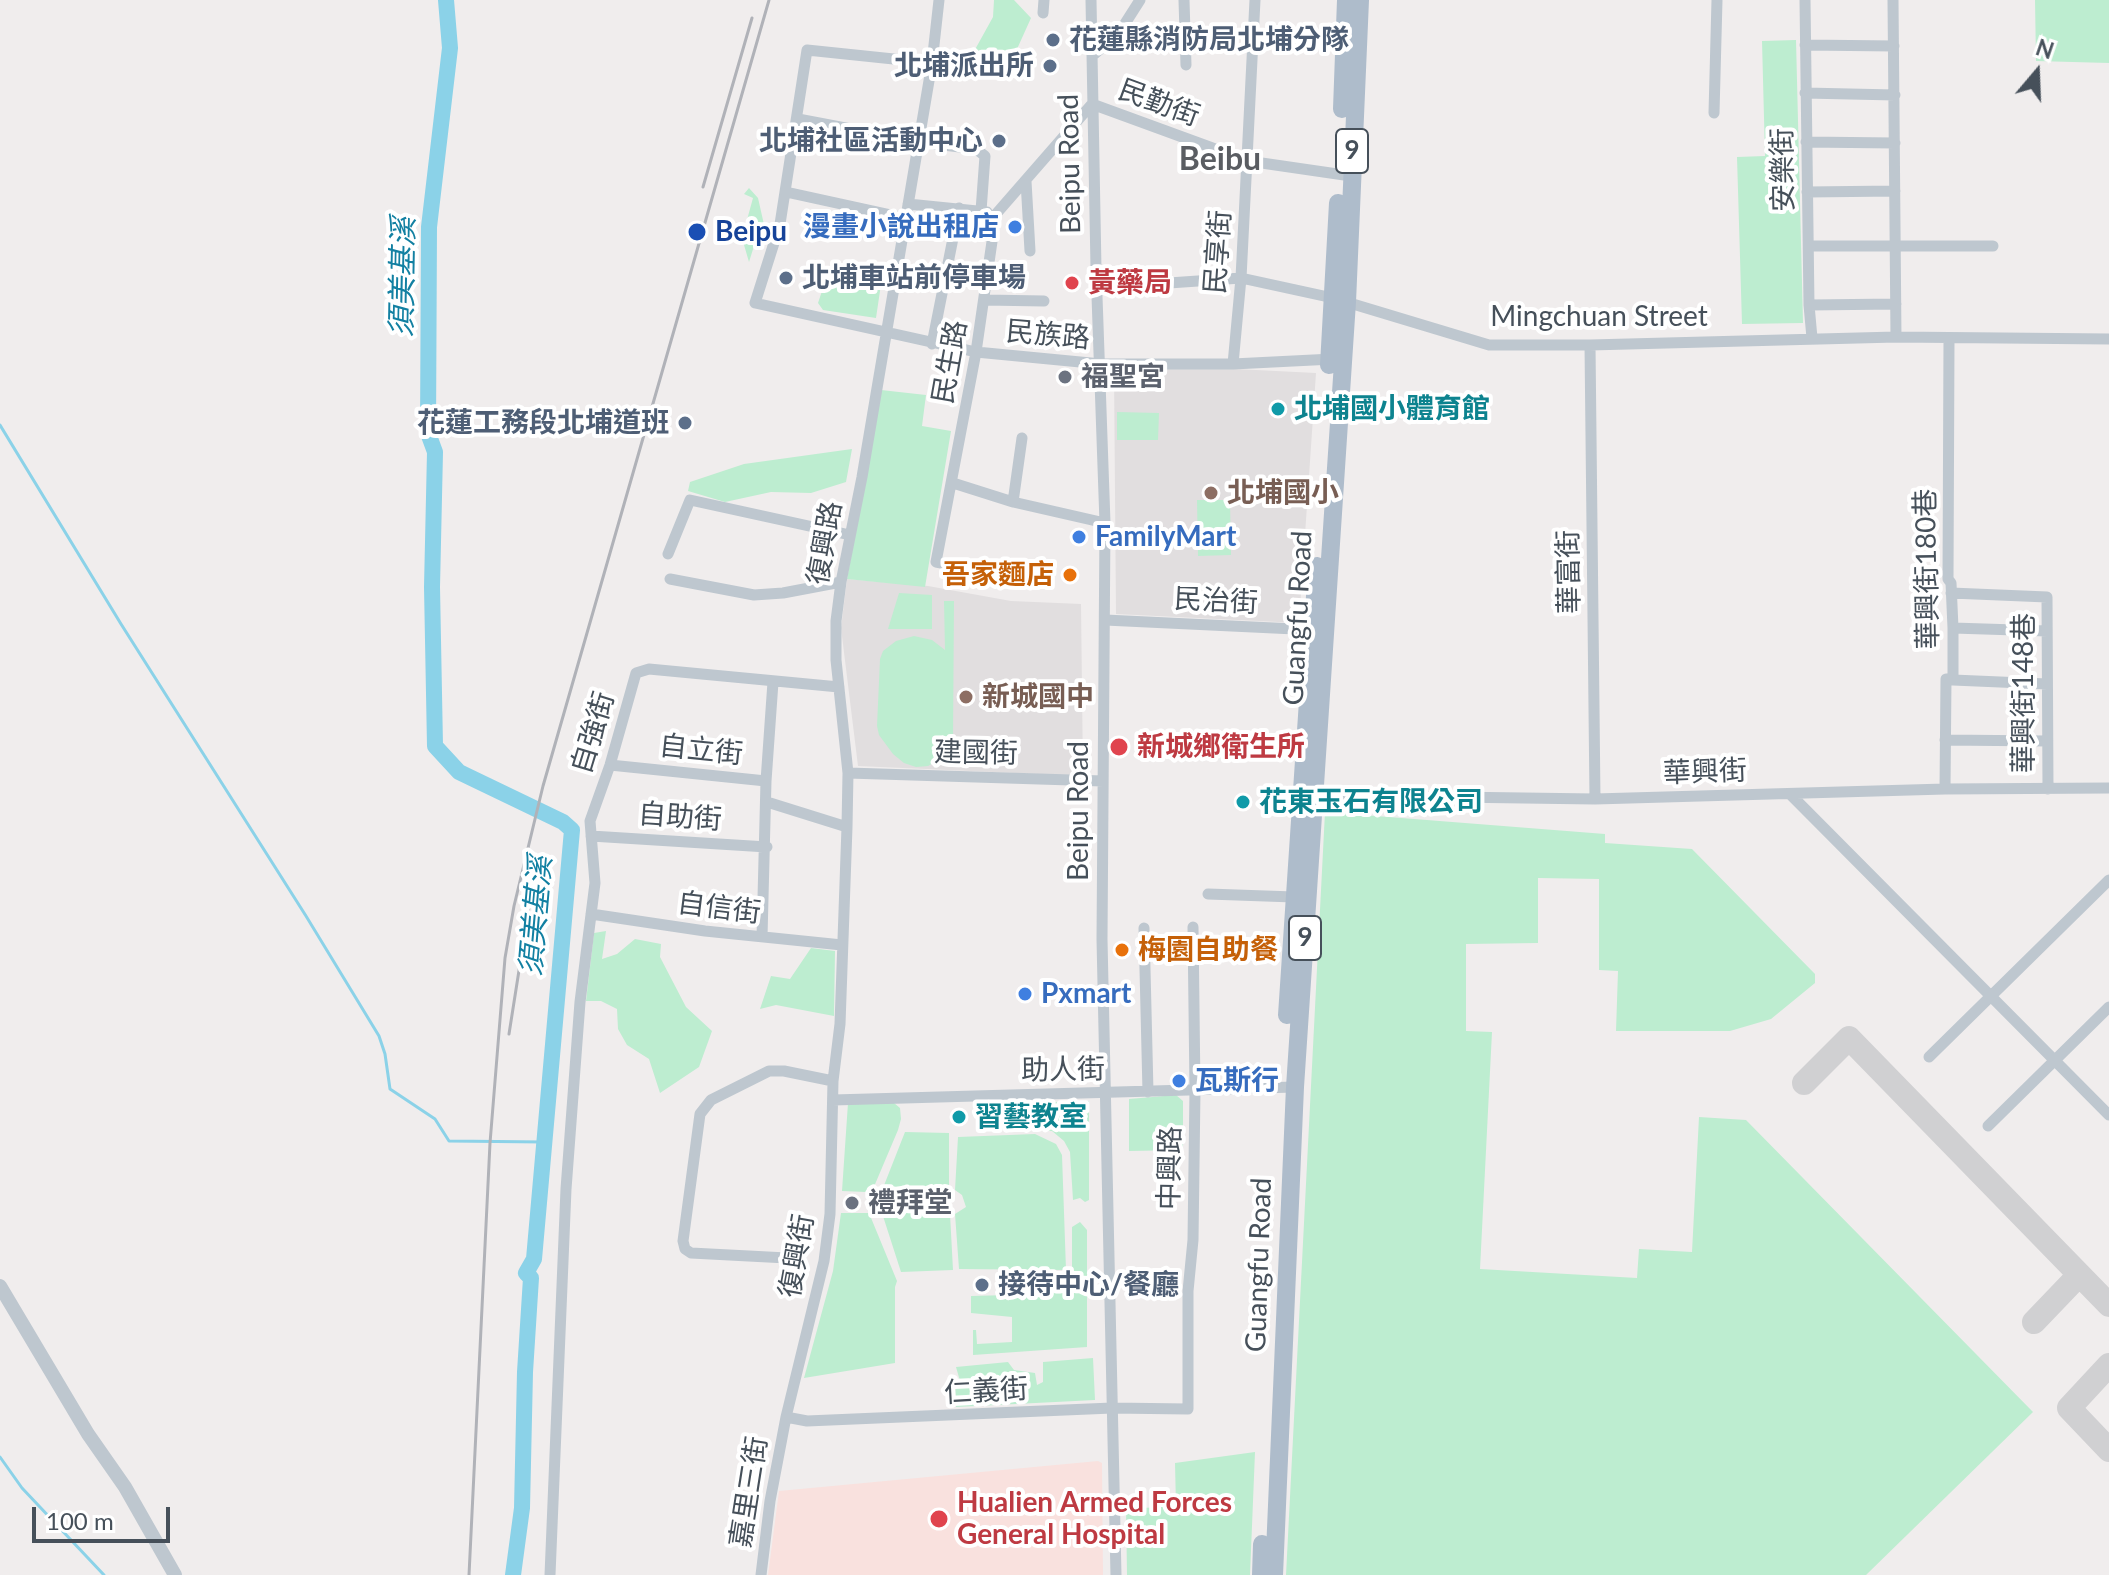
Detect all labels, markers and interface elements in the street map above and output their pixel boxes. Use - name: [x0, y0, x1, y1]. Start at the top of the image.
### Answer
- place label: 花蓮縣消防局北埔分隊: [1069, 23, 1349, 57]
- marker: 花蓮縣消防局北埔分隊: [1044, 31, 1062, 49]
- north arrow: [1997, 32, 2077, 112]
- text: N: [2033, 33, 2057, 64]
- place label: 北埔派出所: [894, 49, 1034, 83]
- marker: 北埔派出所: [1041, 57, 1059, 75]
- street label: 民勤街: [1114, 73, 1204, 133]
- street label: Beipu Road: [1052, 94, 1088, 234]
- place label: 北埔社區活動中心: [759, 124, 983, 158]
- street label: 安樂街: [1765, 128, 1801, 212]
- road number: 9: [1336, 129, 1368, 173]
- marker: 北埔社區活動中心: [990, 132, 1008, 150]
- district label: Beibu: [1179, 141, 1261, 179]
- street label: 民享街: [1198, 209, 1238, 295]
- place label: 漫畫小說出租店: [803, 210, 999, 244]
- place label: Beipu: [715, 215, 787, 249]
- water label: 須美基溪: [384, 217, 422, 337]
- marker: 漫畫小說出租店: [1006, 218, 1024, 236]
- marker: Beipu: [686, 221, 708, 243]
- place label: 北埔車站前停車場: [802, 261, 1026, 295]
- place label: 黃藥局: [1088, 266, 1172, 300]
- marker: 北埔車站前停車場: [777, 269, 795, 287]
- marker: 黃藥局: [1063, 274, 1081, 292]
- street label: Mingchuan Street: [1490, 300, 1708, 334]
- street label: 民族路: [1005, 315, 1091, 355]
- street label: 民生路: [926, 318, 974, 406]
- place label: 福聖宮: [1081, 360, 1165, 394]
- marker: 福聖宮: [1056, 368, 1074, 386]
- place label: 北埔國小體育館: [1294, 392, 1490, 426]
- marker: 北埔國小體育館: [1269, 400, 1287, 418]
- place label: 花蓮工務段北埔道班: [417, 406, 669, 440]
- marker: 花蓮工務段北埔道班: [676, 414, 694, 432]
- place label: 北埔國小: [1227, 476, 1339, 510]
- marker: 北埔國小: [1202, 484, 1220, 502]
- street label: 華興街180巷: [1909, 488, 1945, 650]
- street label: 復興路: [801, 499, 849, 587]
- place label: FamilyMart: [1095, 520, 1236, 554]
- marker: FamilyMart: [1070, 528, 1088, 546]
- street label: Guangfu Road: [1277, 530, 1319, 706]
- street label: 華富街: [1551, 530, 1587, 614]
- place label: 吾家麵店: [942, 558, 1054, 592]
- marker: 吾家麵店: [1061, 566, 1079, 584]
- street label: 民治街: [1173, 582, 1259, 620]
- street label: 華興街148巷: [2007, 613, 2041, 773]
- place label: 新城國中: [982, 680, 1094, 714]
- street label: 自強街: [565, 688, 621, 778]
- marker: 新城國中: [957, 688, 975, 706]
- street label: 自立街: [657, 729, 745, 771]
- place label: 新城鄉衛生所: [1137, 730, 1305, 764]
- street label: 建國街: [934, 735, 1018, 771]
- marker: 新城鄉衛生所: [1108, 736, 1130, 758]
- street label: Beipu Road: [1062, 741, 1096, 881]
- street label: 華興街: [1662, 754, 1748, 790]
- place label: 花東玉石有限公司: [1259, 785, 1483, 819]
- marker: 花東玉石有限公司: [1234, 793, 1252, 811]
- street label: 自助街: [637, 797, 723, 837]
- water label: 須美基溪: [513, 855, 559, 977]
- street label: 自信街: [675, 886, 763, 930]
- road number: 9: [1289, 916, 1321, 960]
- place label: 梅園自助餐: [1138, 933, 1278, 967]
- marker: 梅園自助餐: [1113, 941, 1131, 959]
- place label: Pxmart: [1041, 977, 1131, 1011]
- marker: Pxmart: [1016, 985, 1034, 1003]
- street label: 助人街: [1021, 1052, 1105, 1088]
- place label: 瓦斯行: [1195, 1064, 1279, 1098]
- marker: 瓦斯行: [1170, 1072, 1188, 1090]
- place label: 習藝教室: [975, 1100, 1087, 1134]
- marker: 習藝教室: [950, 1108, 968, 1126]
- street label: 中興路: [1152, 1126, 1188, 1210]
- street label: Guangfu Road: [1239, 1177, 1279, 1353]
- place label: 禮拜堂: [868, 1186, 952, 1220]
- marker: 禮拜堂: [843, 1194, 861, 1212]
- street label: 復興街: [773, 1212, 821, 1300]
- place label: 接待中心/餐廳: [998, 1268, 1179, 1302]
- marker: 接待中心/餐廳: [973, 1276, 991, 1294]
- street label: 仁義街: [943, 1372, 1029, 1410]
- street label: 嘉里三街: [724, 1434, 774, 1550]
- place label: Hualien Armed Forces General Hospital: [957, 1486, 1232, 1552]
- scale bar: [36, 1491, 174, 1541]
- text: 100 m: [46, 1506, 114, 1535]
- marker: Hualien Armed Forces General Hospital: [928, 1508, 950, 1530]

